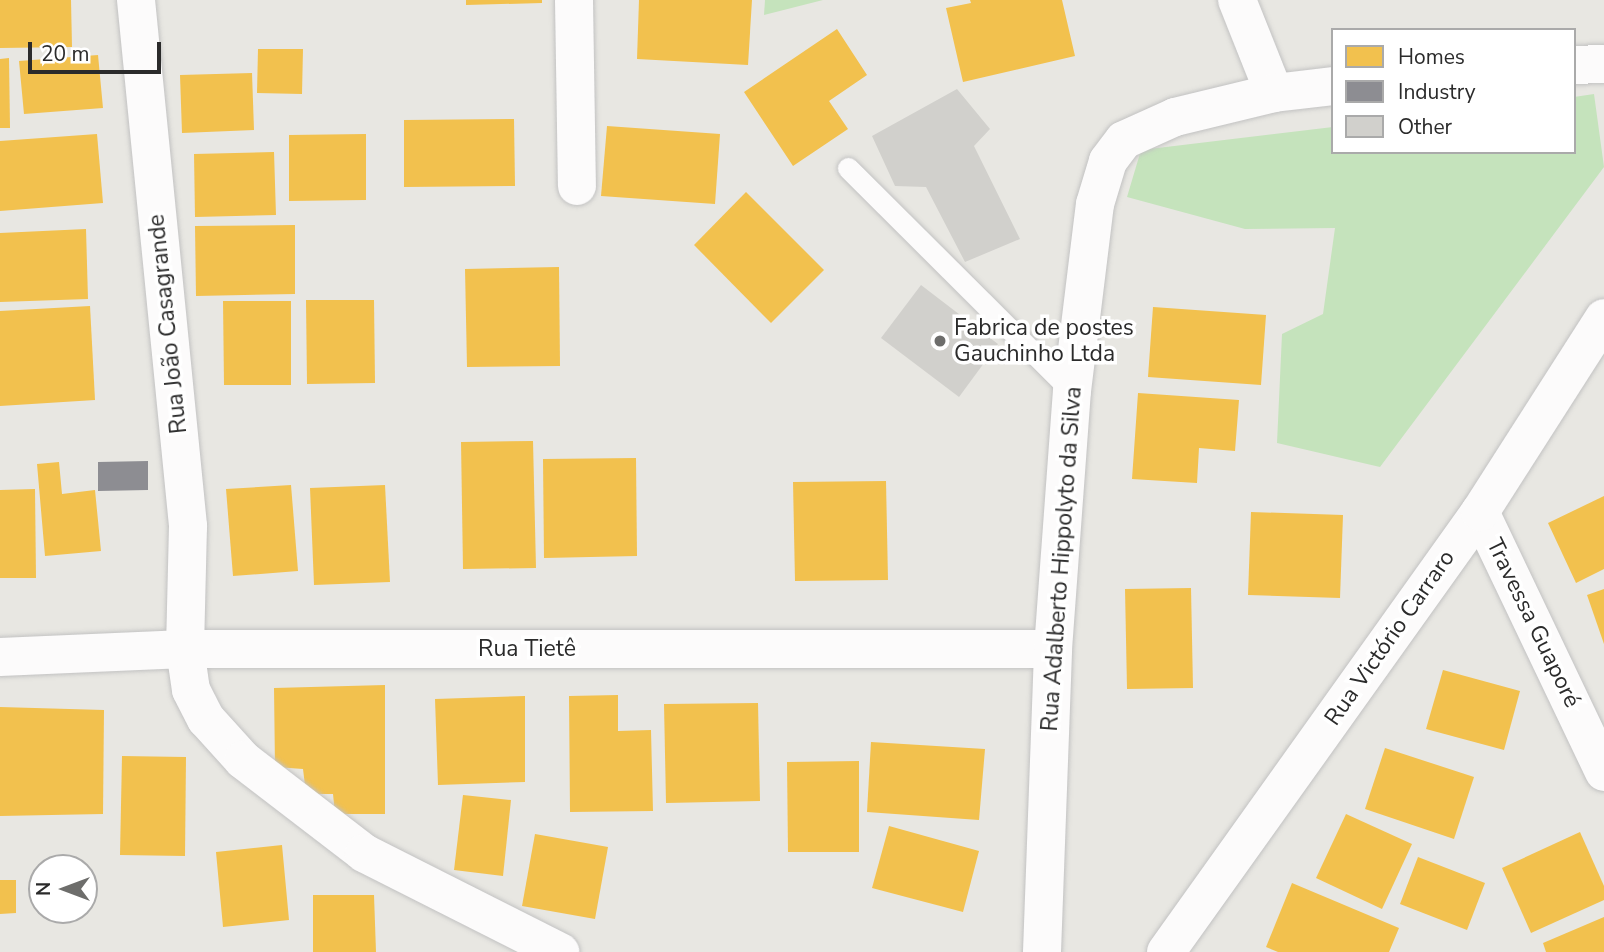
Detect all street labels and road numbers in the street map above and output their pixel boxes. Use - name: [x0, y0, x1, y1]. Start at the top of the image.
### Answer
- street label: Rua João Casagrande: [143, 213, 193, 435]
- street label: Rua Adalberto Hippolyto da Silva: [1036, 386, 1088, 732]
- street label: Travessa Guaporé: [1480, 534, 1586, 712]
- street label: Rua Victório Carraro: [1319, 545, 1461, 731]
- street label: Rua Tietê: [478, 635, 576, 663]

